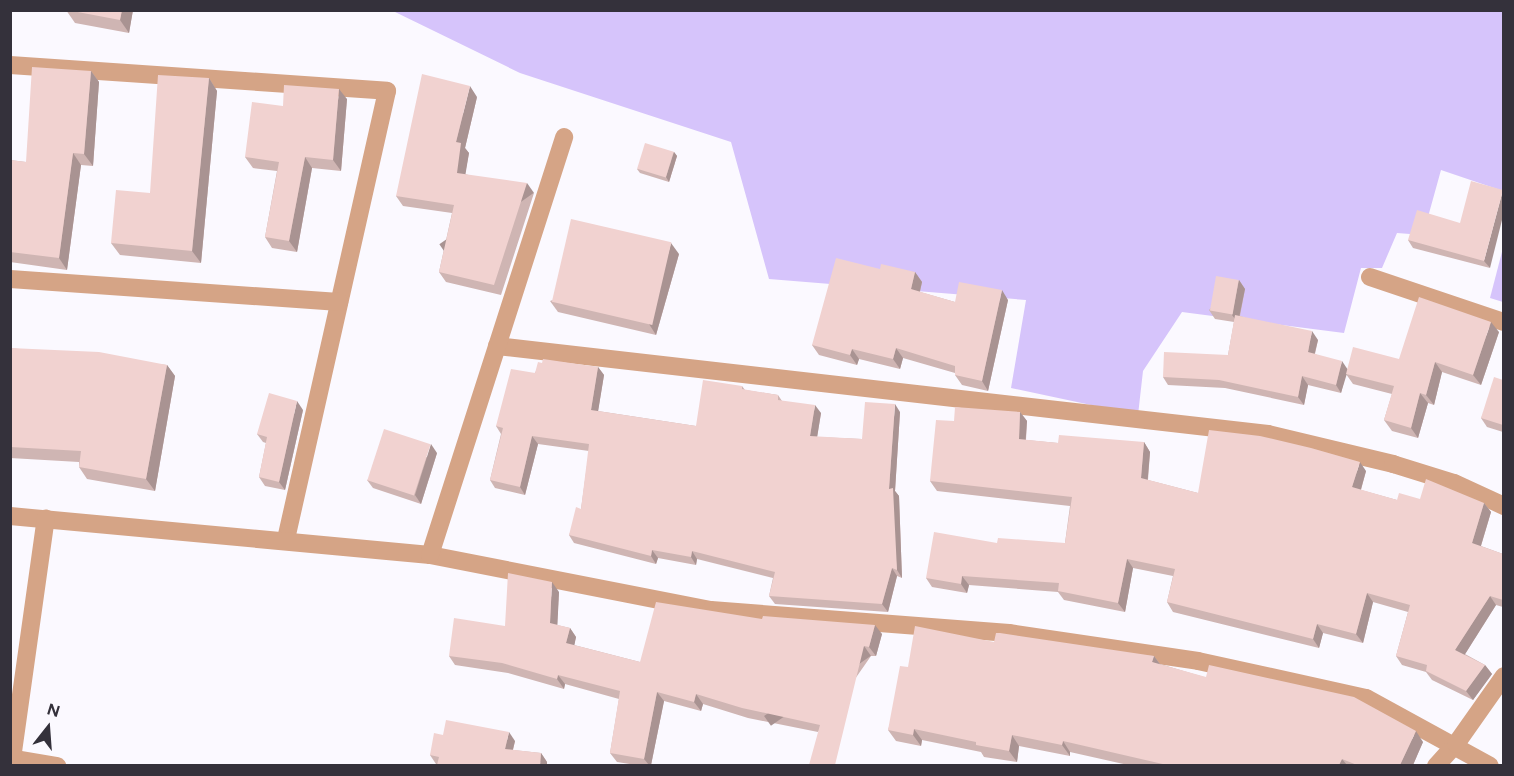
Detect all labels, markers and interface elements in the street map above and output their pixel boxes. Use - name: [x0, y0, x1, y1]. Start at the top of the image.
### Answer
- north arrow: [18, 698, 78, 758]
- text: N: [45, 699, 62, 721]

